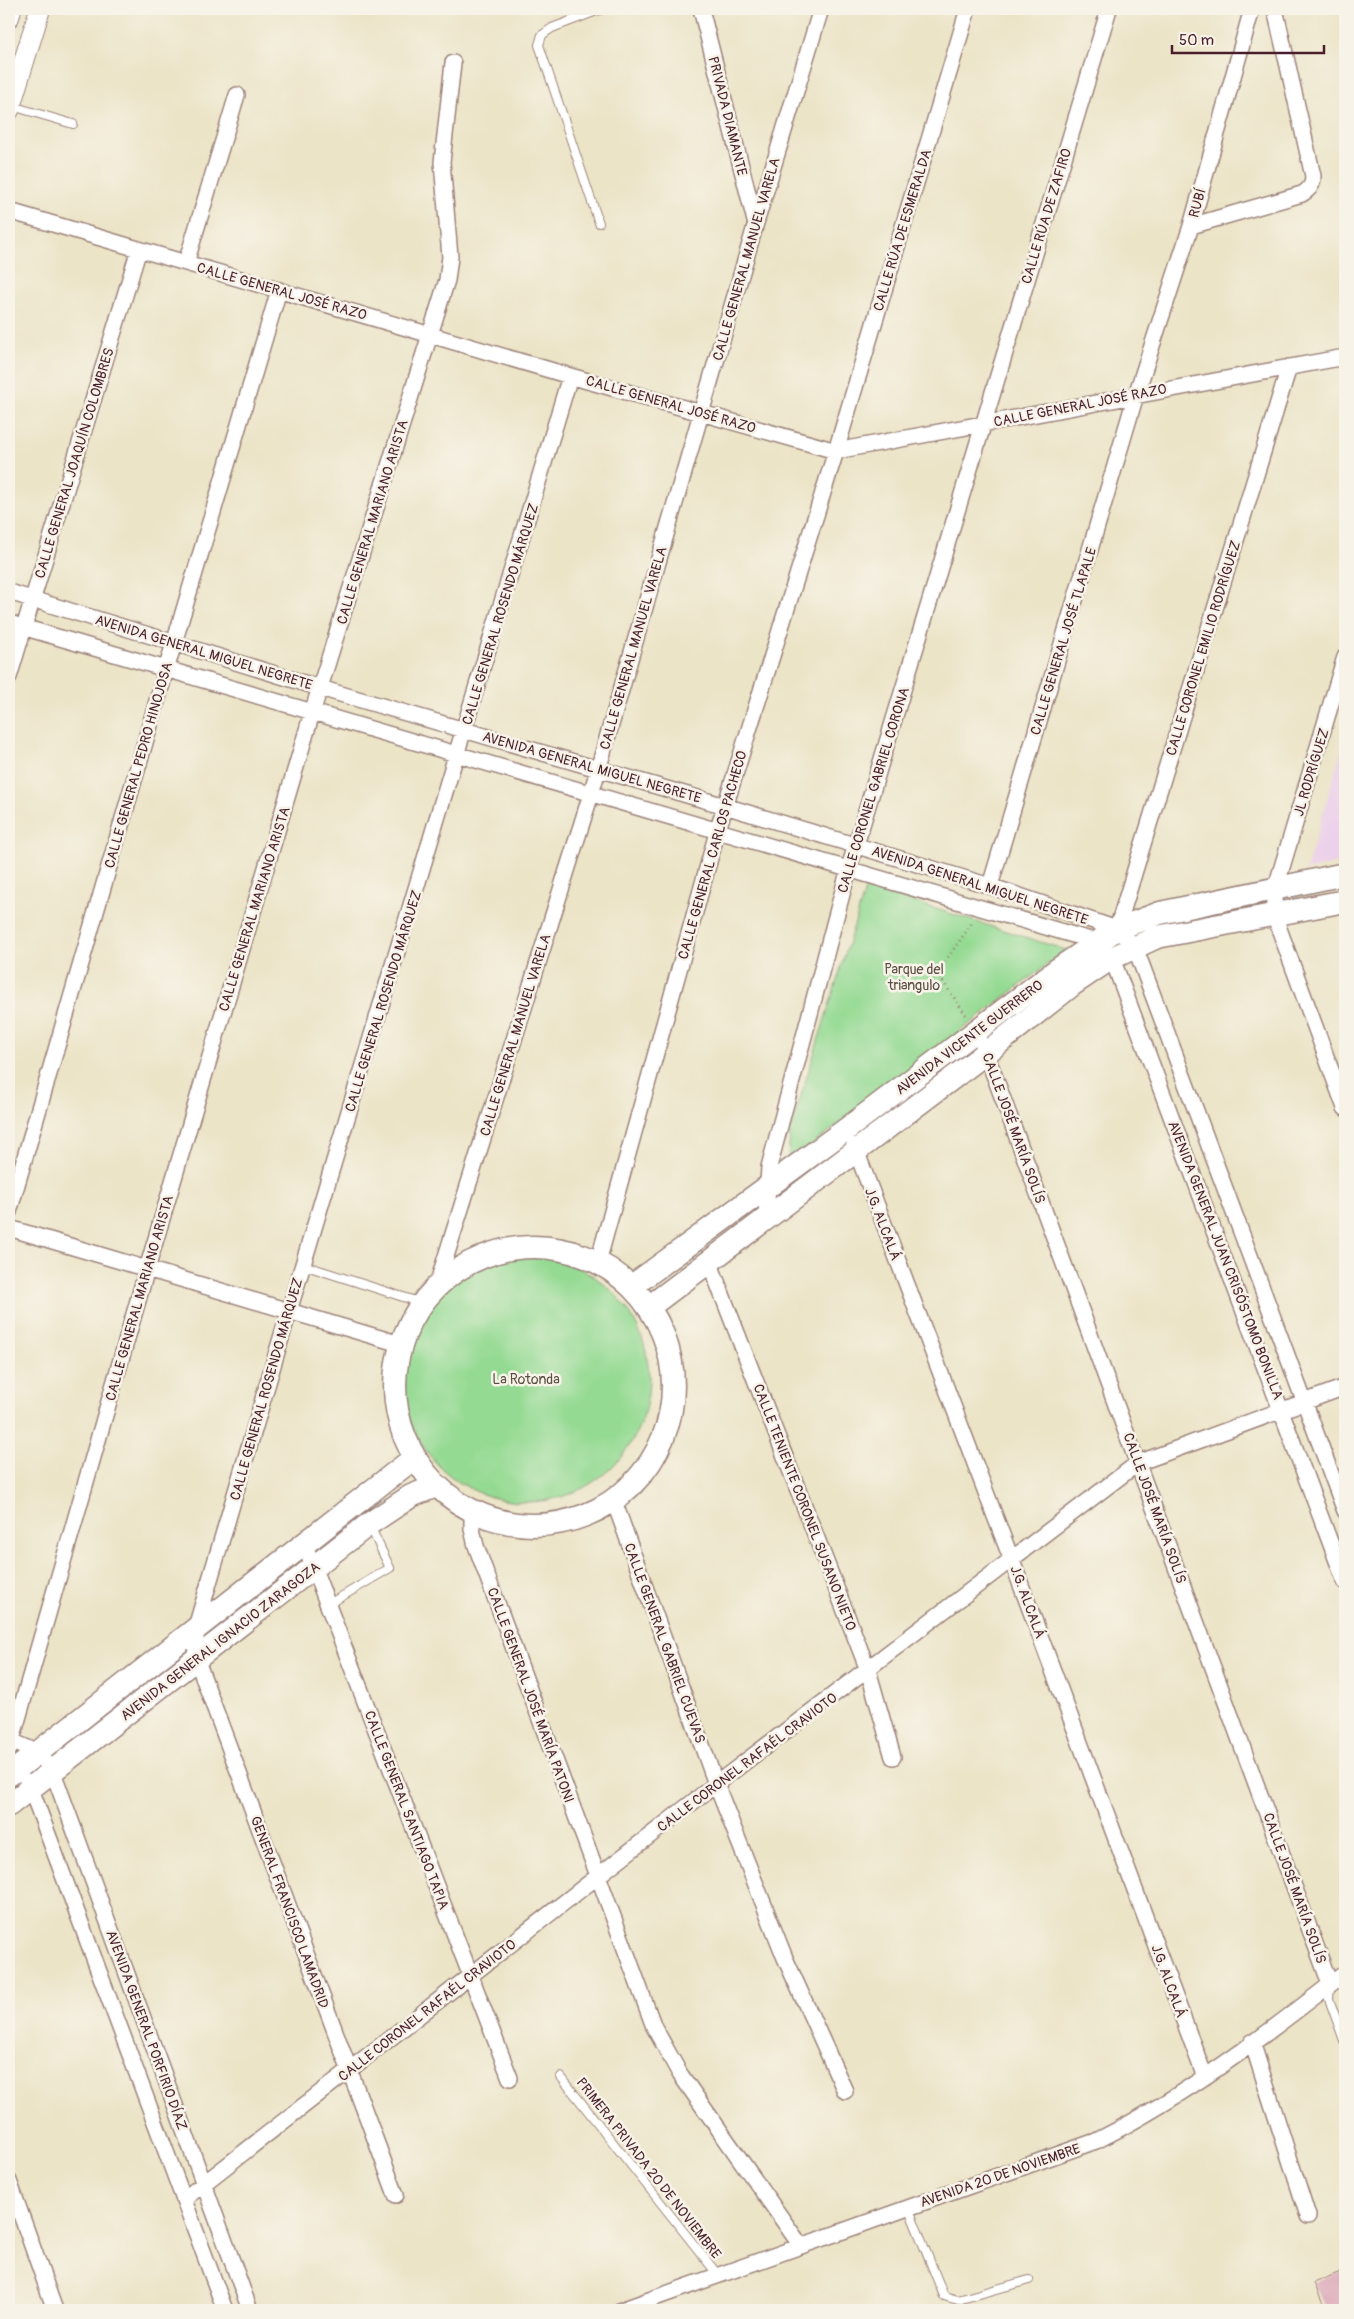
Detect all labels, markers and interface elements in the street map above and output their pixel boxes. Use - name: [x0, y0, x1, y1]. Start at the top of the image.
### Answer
- scale bar: [1172, 22, 1324, 54]
- text: 50 m: [1179, 31, 1214, 50]
- street label: PRIVADA DIAMANTE: [704, 55, 751, 178]
- street label: CALLE RÚA DE ZAFIRO: [1018, 146, 1075, 286]
- street label: CALLE RÚA DE ESMERALDA: [870, 147, 935, 313]
- street label: CALLE GENERAL MANUEL VARELA: [709, 156, 784, 363]
- street label: RUBÍ: [1184, 186, 1210, 220]
- street label: CALLE GENERAL JOSÉ RAZO: [195, 258, 369, 324]
- street label: CALLE GENERAL JOAQUÍN COLOMBRES: [30, 346, 118, 580]
- street label: CALLE GENERAL JOSÉ RAZO: [584, 371, 758, 437]
- street label: CALLE GENERAL JOSÉ RAZO: [992, 379, 1168, 431]
- street label: CALLE GENERAL MARIANO ARISTA: [333, 418, 412, 626]
- street label: CALLE GENERAL ROSENDO MÁRQUEZ: [458, 501, 542, 727]
- street label: CALLE CORONEL EMILIO RODRÍGUEZ: [1162, 538, 1244, 758]
- street label: CALLE GENERAL MANUEL VARELA: [596, 545, 671, 752]
- street label: CALLE GENERAL JOSÉ TLAPALE: [1026, 545, 1100, 737]
- street label: AVENIDA GENERAL MIGUEL NEGRETE: [93, 611, 315, 694]
- street label: CALLE GENERAL PEDRO HINOJOSA: [101, 660, 176, 870]
- street label: CALLE CORONEL GABRIEL CORONA: [834, 685, 913, 895]
- street label: JL RODRÍGUEZ: [1289, 725, 1333, 818]
- street label: AVENIDA GENERAL MIGUEL NEGRETE: [481, 728, 703, 807]
- street label: CALLE GENERAL CARLOS PACHECO: [674, 749, 751, 961]
- street label: CALLE GENERAL MARIANO ARISTA: [215, 805, 294, 1013]
- street label: AVENIDA GENERAL MIGUEL NEGRETE: [870, 842, 1090, 929]
- street label: CALLE GENERAL ROSENDO MÁRQUEZ: [341, 888, 425, 1114]
- street label: CALLE GENERAL MANUEL VARELA: [477, 932, 554, 1138]
- park label: Parque del triangulo: [884, 961, 944, 994]
- street label: AVENIDA VICENTE GUERRERO: [892, 976, 1046, 1098]
- street label: CALLE JOSÉ MARÍA SOLÍS: [978, 1050, 1050, 1206]
- street label: AVENIDA GENERAL JUAN CRISÓSTOMO BONILLA: [1164, 1118, 1288, 1402]
- street label: J.G. ALCALÁ: [861, 1185, 905, 1263]
- street label: CALLE GENERAL MARIANO ARISTA: [102, 1193, 177, 1403]
- street label: CALLE GENERAL ROSENDO MÁRQUEZ: [226, 1275, 307, 1502]
- park label: La Rotonda: [492, 1371, 560, 1388]
- street label: CALLE TENIENTE CORONEL SUSANO NIETO: [750, 1381, 860, 1633]
- street label: CALLE JOSÉ MARÍA SOLÍS: [1119, 1430, 1191, 1586]
- street label: CALLE GENERAL GABRIEL CUEVAS: [620, 1541, 709, 1745]
- street label: AVENIDA GENERAL IGNACIO ZARAGOZA: [117, 1558, 323, 1724]
- street label: J.G. ALCALÁ: [1006, 1563, 1050, 1641]
- street label: CALLE GENERAL JOSÉ MARÍA PATONI: [484, 1585, 578, 1805]
- street label: CALLE CORONEL RAFAÉL CRAVIOTO: [653, 1688, 841, 1836]
- street label: CALLE GENERAL SANTIAGO TAPIA: [361, 1708, 452, 1912]
- street label: CALLE JOSÉ MARÍA SOLÍS: [1259, 1810, 1331, 1966]
- street label: GENERAL FRANCISCO LAMADRID: [247, 1814, 332, 2011]
- street label: AVENIDA GENERAL PORFIRIO DÍAZ: [102, 1927, 192, 2133]
- street label: CALLE CORONEL RAFAÉL CRAVIOTO: [334, 1935, 520, 2085]
- street label: J.G. ALCALÁ: [1147, 1942, 1191, 2020]
- street label: PRIMERA PRIVADA 20 DE NOVIEMBRE: [573, 2074, 725, 2262]
- street label: AVENIDA 20 DE NOVIEMBRE: [918, 2140, 1083, 2211]

